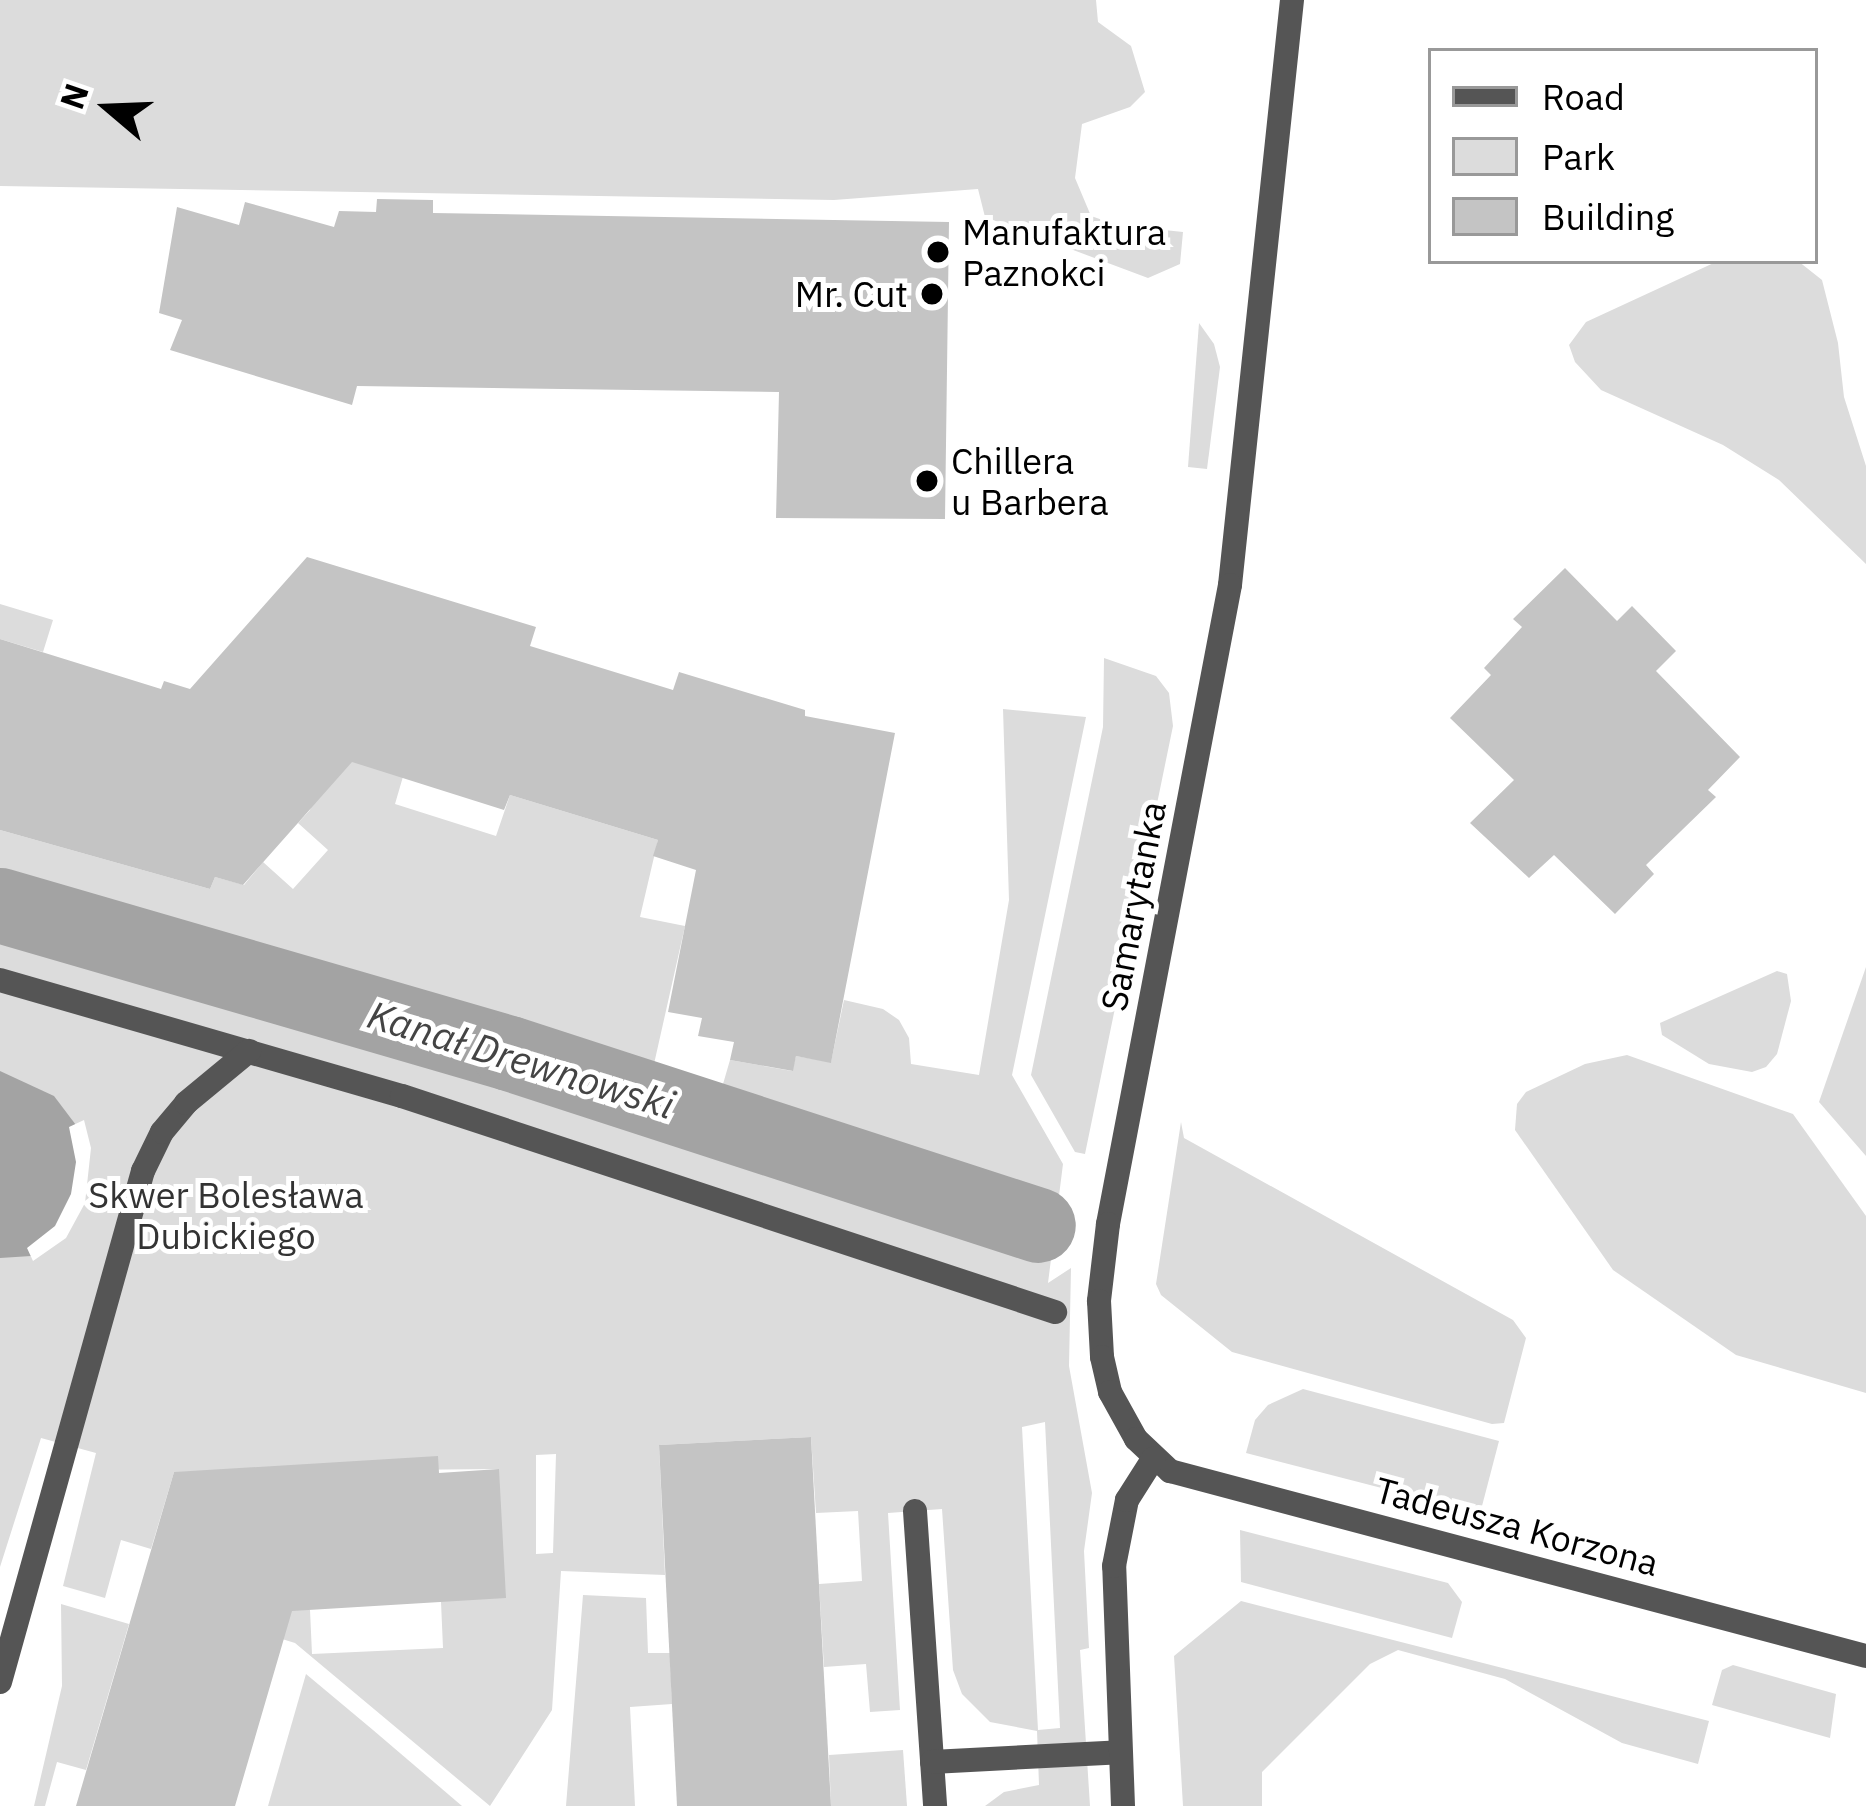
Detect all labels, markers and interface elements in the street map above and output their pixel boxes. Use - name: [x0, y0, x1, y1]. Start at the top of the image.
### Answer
- north arrow: [48, 48, 168, 168]
- legend: [1428, 48, 1818, 264]
- text: Road: [1542, 73, 1625, 120]
- text: N: [49, 78, 98, 114]
- text: Park: [1542, 133, 1615, 180]
- text: Building: [1542, 193, 1674, 240]
- place label: Manufaktura Paznokci: [962, 209, 1166, 294]
- marker: Manufaktura Paznokci: [925, 239, 951, 265]
- place label: Mr. Cut: [795, 272, 908, 316]
- marker: Mr. Cut: [919, 281, 945, 307]
- place label: Chillera u Barbera: [951, 438, 1109, 523]
- marker: Chillera u Barbera: [914, 468, 940, 494]
- street label: Samarytanka: [1092, 798, 1174, 1014]
- water label: Kanał Drewnowski: [362, 991, 680, 1129]
- park label: Skwer Bolesława Dubickiego: [88, 1172, 364, 1257]
- street label: Tadeusza Korzona: [1371, 1467, 1663, 1585]

